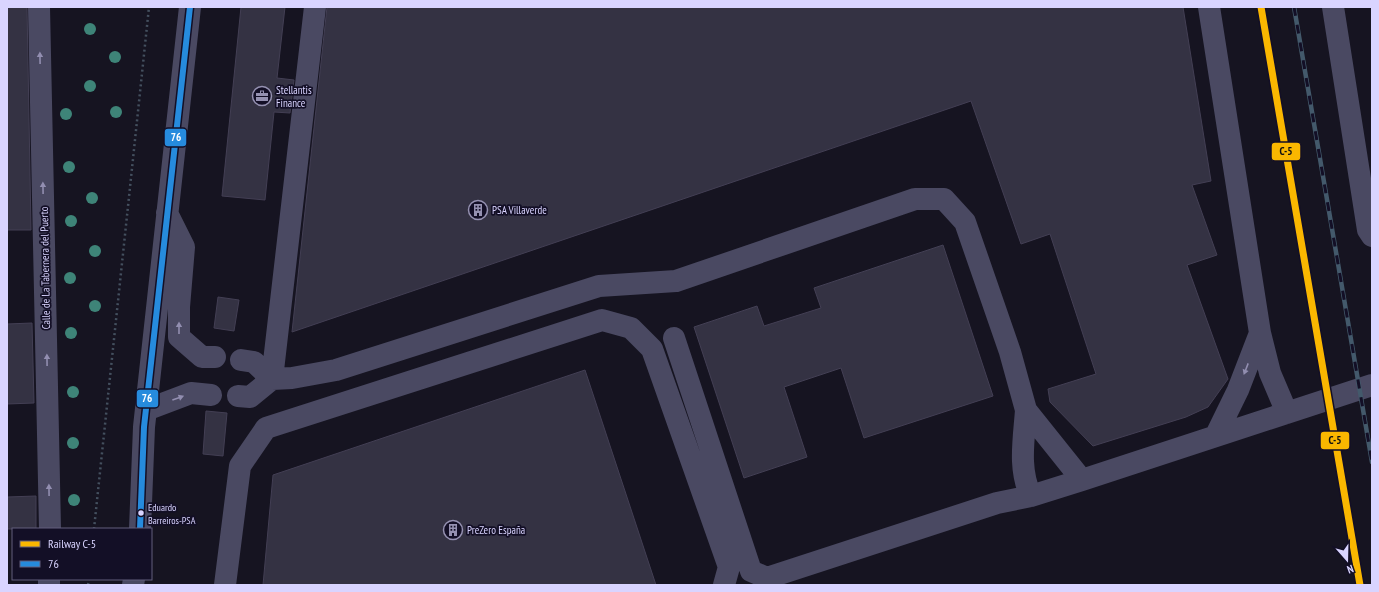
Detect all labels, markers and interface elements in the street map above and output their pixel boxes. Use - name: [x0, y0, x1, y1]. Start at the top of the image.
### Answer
- one-way arrow: [37, 51, 43, 64]
- place label: Stellantis Finance: [276, 83, 312, 110]
- office icon: Stellantis Finance: [251, 85, 273, 107]
- line badge: 76: [164, 128, 187, 147]
- text: 76: [171, 130, 181, 144]
- line badge: C-5: [1271, 142, 1301, 161]
- text: C-5: [1280, 144, 1292, 158]
- one-way arrow: [40, 181, 46, 194]
- building icon: PSA Villaverde: [467, 199, 489, 221]
- place label: PSA Villaverde: [492, 203, 547, 217]
- street label: Calle de La Tabernera del Puerto: [37, 206, 53, 330]
- one-way arrow: [176, 321, 182, 334]
- one-way arrow: [43, 354, 50, 366]
- one-way arrow: [1243, 364, 1249, 376]
- line badge: 76: [136, 389, 159, 408]
- text: 76: [142, 391, 152, 405]
- one-way arrow: [172, 395, 184, 401]
- line badge: C-5: [1320, 431, 1350, 450]
- text: C-5: [1329, 433, 1341, 447]
- one-way arrow: [46, 484, 53, 496]
- place label: Eduardo Barreiros-PSA: [148, 501, 196, 527]
- marker: Eduardo Barreiros-PSA: [136, 508, 146, 518]
- building icon: PreZero España: [442, 519, 464, 541]
- place label: PreZero España: [467, 523, 525, 537]
- legend: [12, 528, 152, 580]
- text: Railway C-5: [48, 536, 96, 551]
- north arrow: [1327, 540, 1367, 580]
- text: 76: [48, 556, 59, 571]
- text: N: [1345, 562, 1356, 577]

